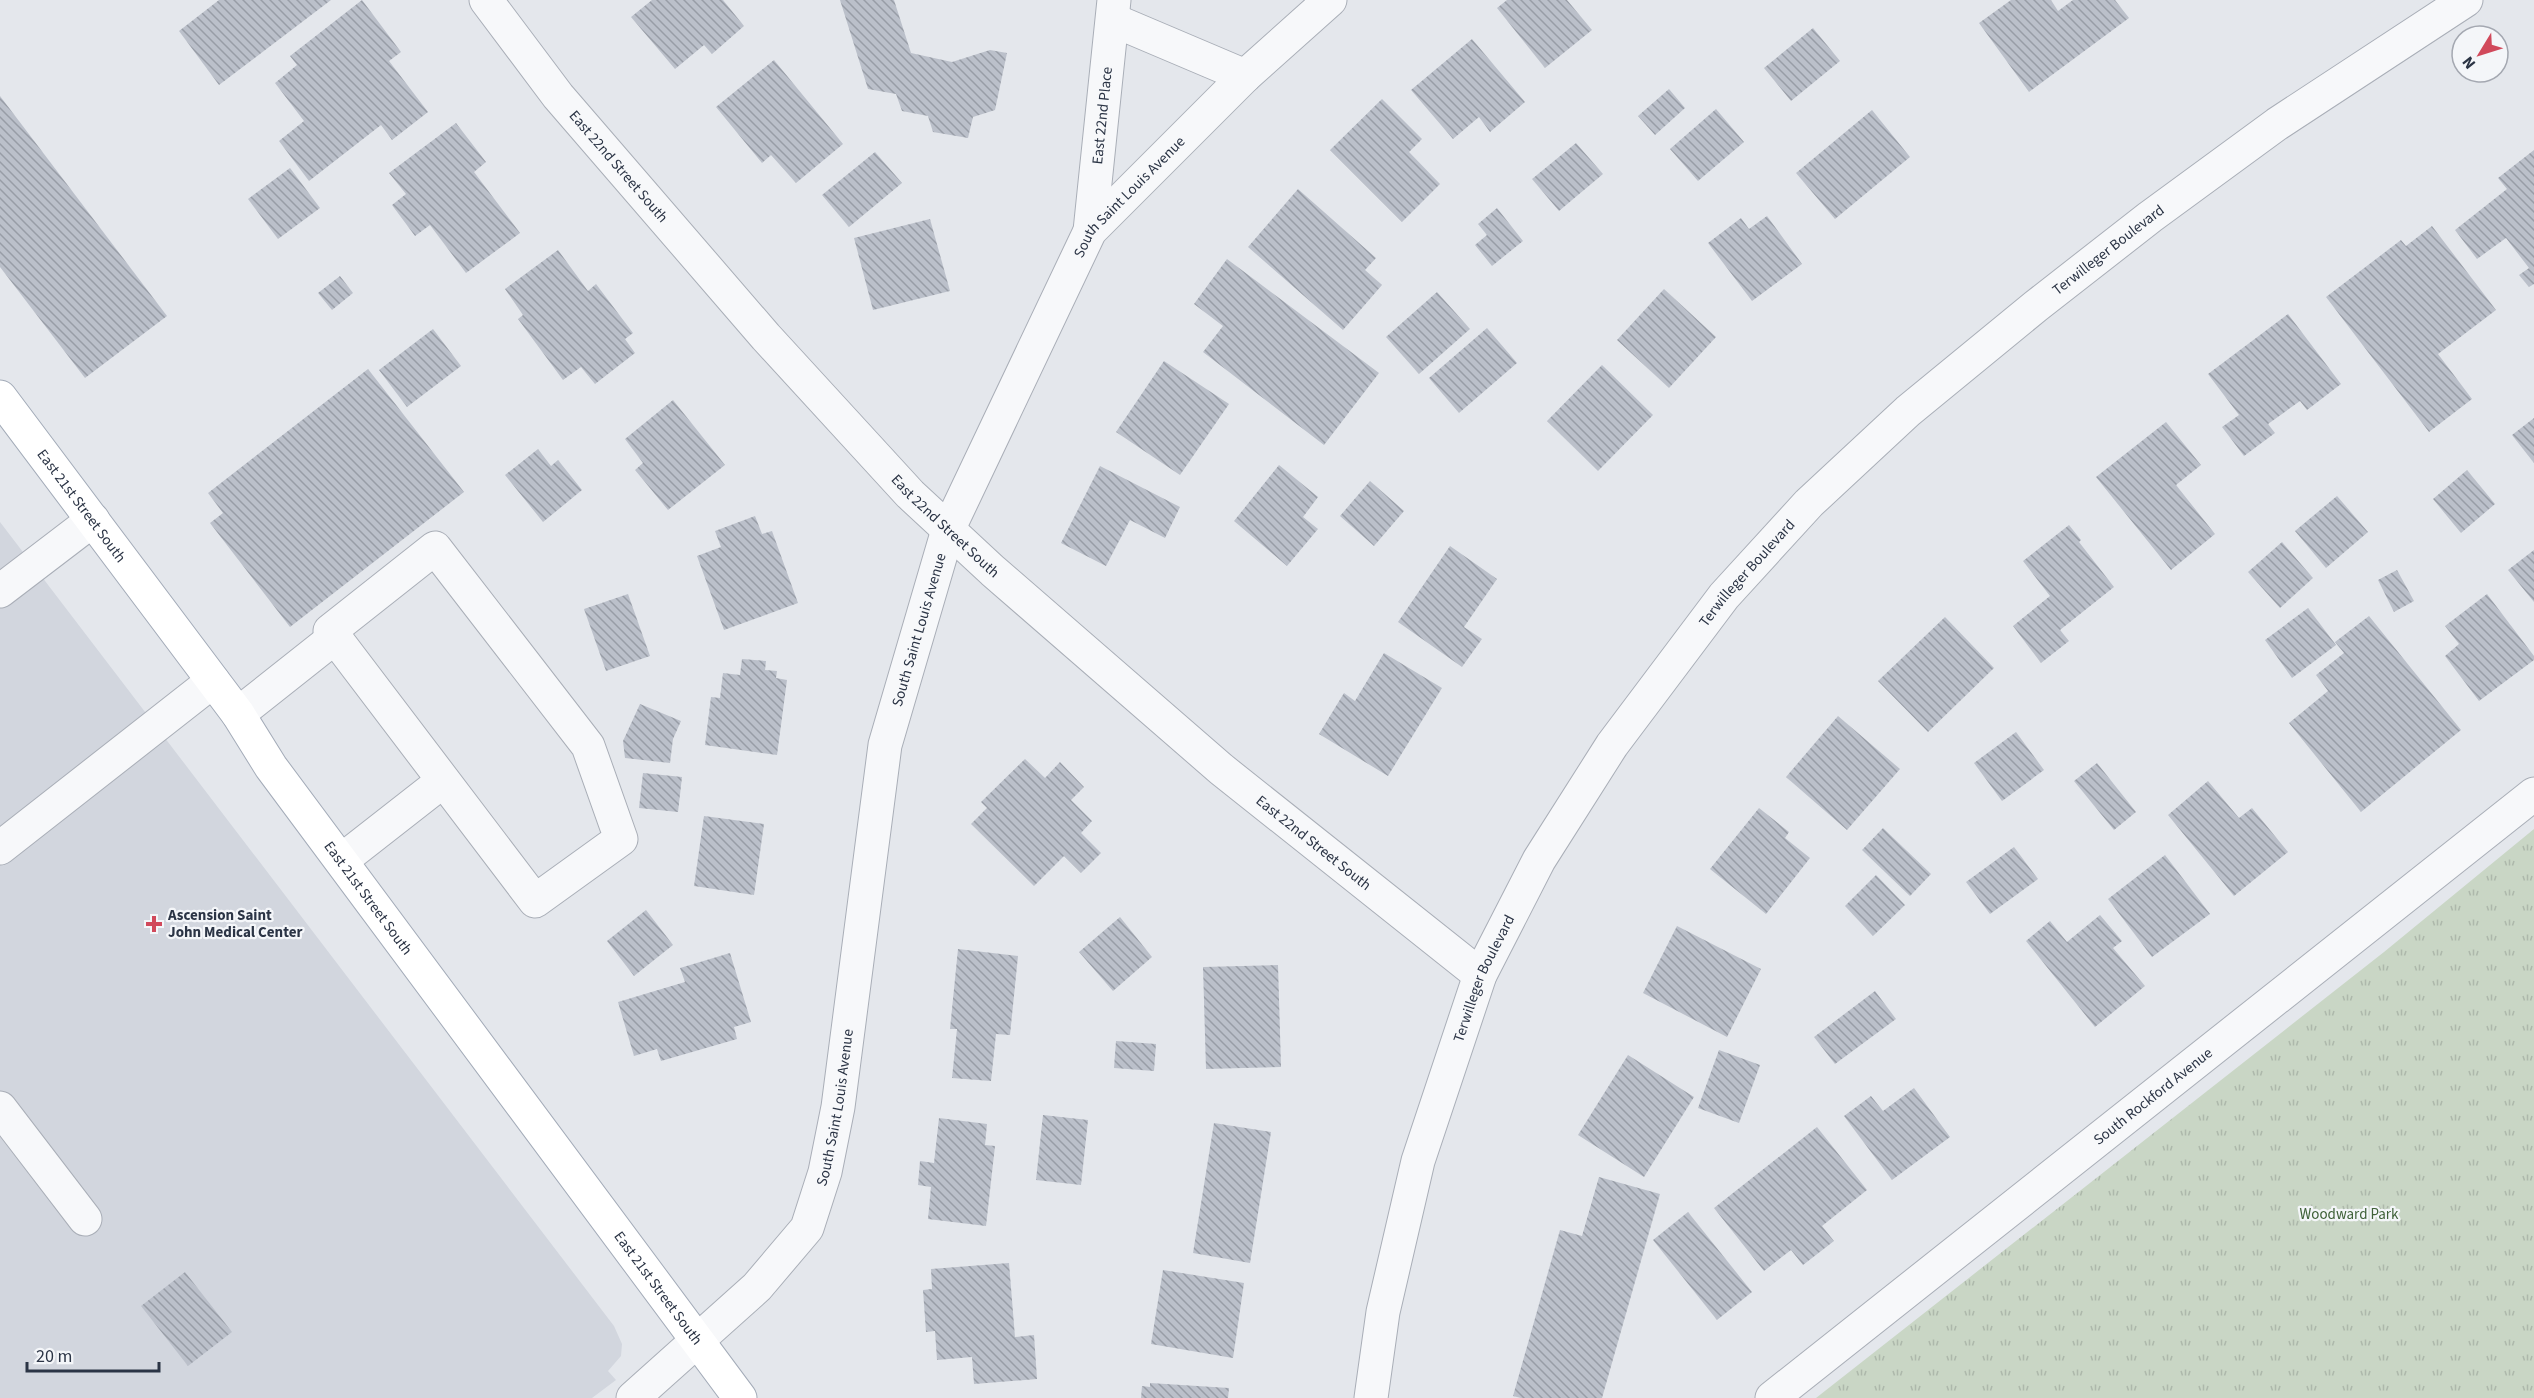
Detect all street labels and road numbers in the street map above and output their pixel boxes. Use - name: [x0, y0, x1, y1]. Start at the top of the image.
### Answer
- street label: East 22nd Place: [1087, 66, 1118, 165]
- street label: East 22nd Street South: [564, 106, 673, 227]
- street label: South Saint Louis Avenue: [1069, 132, 1190, 261]
- street label: Terwilleger Boulevard: [2048, 200, 2169, 300]
- street label: East 21st Street South: [32, 445, 131, 567]
- street label: East 22nd Street South: [886, 470, 1004, 583]
- street label: Terwilleger Boulevard: [1694, 515, 1800, 631]
- street label: South Saint Louis Avenue: [887, 551, 952, 709]
- street label: East 22nd Street South: [1251, 791, 1376, 896]
- street label: East 21st Street South: [319, 837, 417, 959]
- street label: Terwilleger Boulevard: [1448, 911, 1520, 1045]
- street label: South Saint Louis Avenue: [811, 1028, 859, 1189]
- street label: South Rockford Avenue: [2089, 1043, 2217, 1150]
- street label: East 21st Street South: [609, 1227, 707, 1349]

